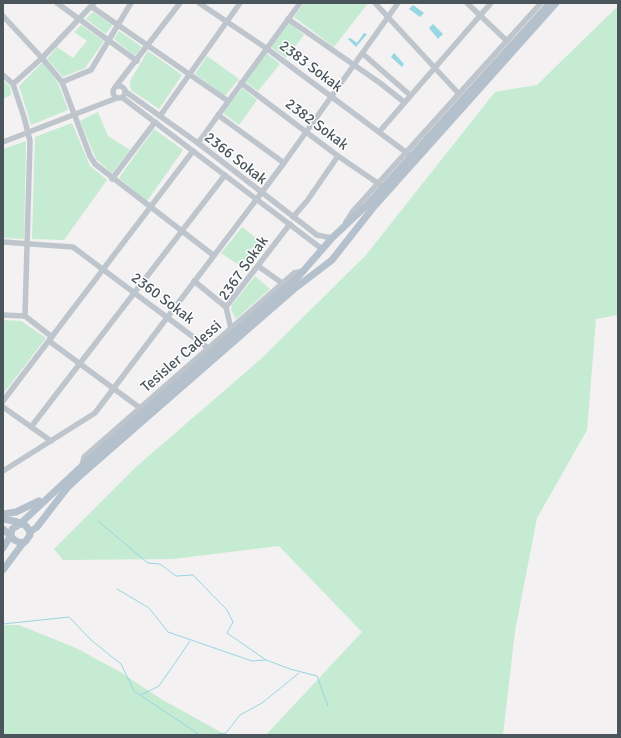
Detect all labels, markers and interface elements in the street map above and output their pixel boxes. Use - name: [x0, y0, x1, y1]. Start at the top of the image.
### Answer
- street label: 2383 Sokak: [276, 36, 347, 96]
- street label: 2382 Sokak: [282, 94, 353, 154]
- street label: 2366 Sokak: [201, 128, 271, 188]
- street label: 2367 Sokak: [214, 232, 272, 304]
- street label: 2360 Sokak: [128, 268, 199, 328]
- street label: Tesisler Cadessi: [137, 316, 225, 396]

